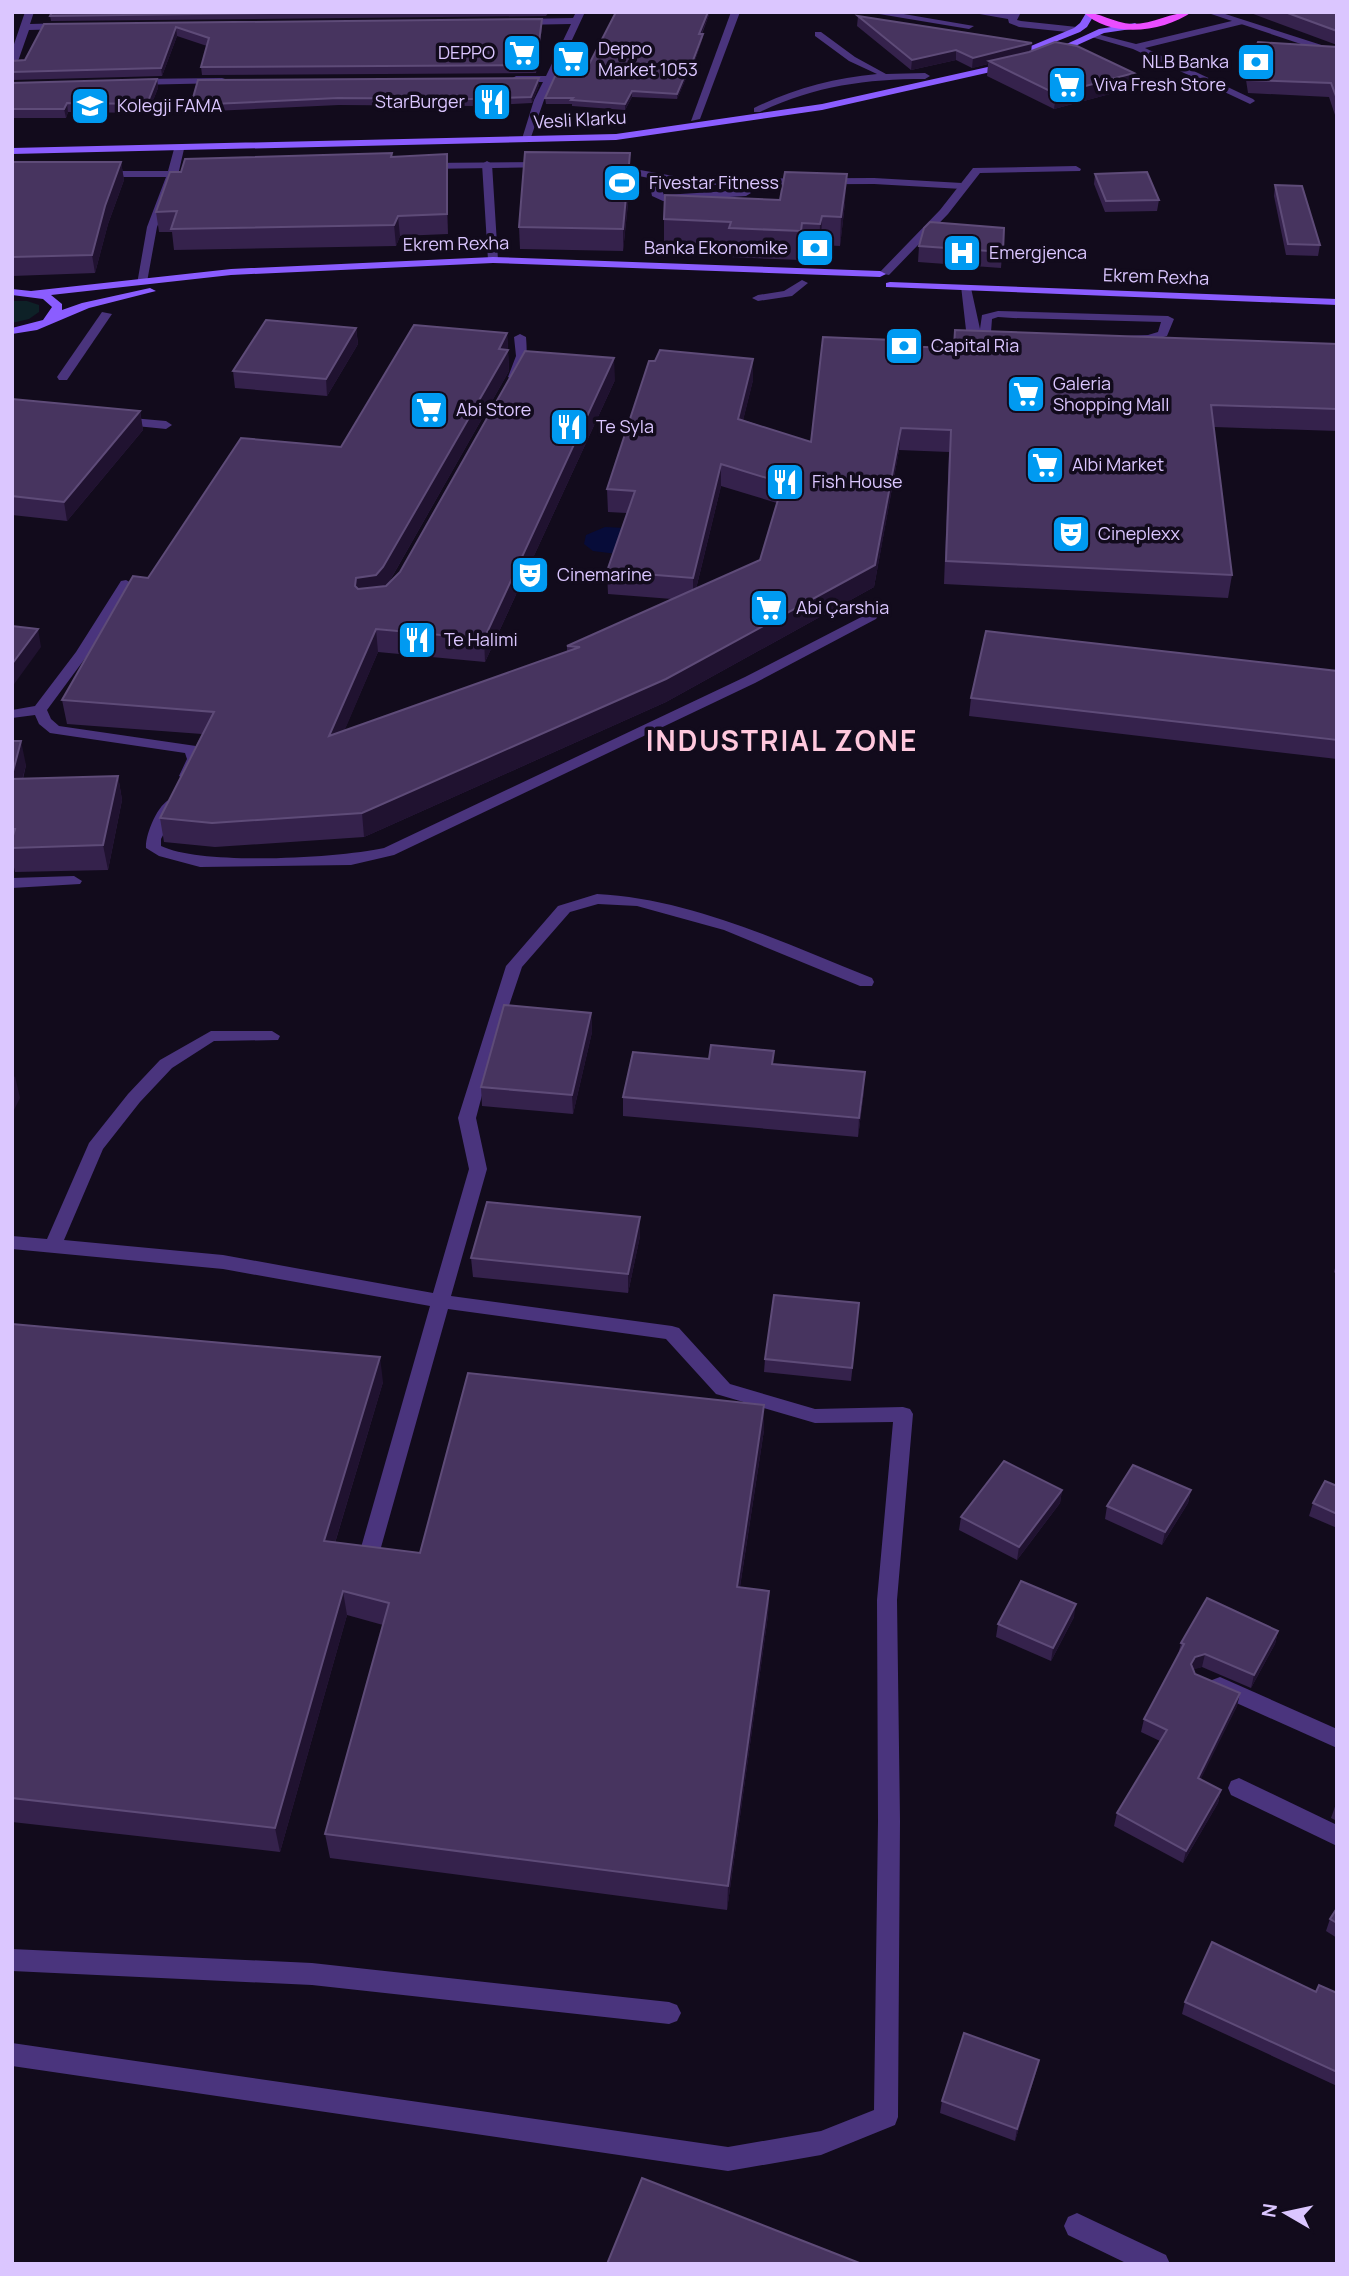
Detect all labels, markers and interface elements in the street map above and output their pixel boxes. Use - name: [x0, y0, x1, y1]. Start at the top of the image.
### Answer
- supermarket icon: DEPPO: [501, 32, 543, 74]
- place label: Deppo Market 1053: [598, 36, 698, 81]
- supermarket icon: Deppo Market 1053: [550, 38, 592, 80]
- place label: DEPPO: [438, 40, 495, 64]
- bank icon: NLB Banka: [1235, 41, 1277, 83]
- place label: NLB Banka: [1142, 49, 1229, 73]
- supermarket icon: Viva Fresh Store: [1046, 64, 1088, 106]
- place label: Viva Fresh Store: [1094, 72, 1226, 96]
- restaurant icon: StarBurger: [471, 81, 513, 123]
- school or university icon: Kolegji FAMA: [69, 85, 111, 127]
- place label: StarBurger: [375, 89, 465, 113]
- place label: Kolegji FAMA: [117, 93, 223, 117]
- street label: Vesli Klarku: [533, 105, 627, 133]
- sports icon: Fivestar Fitness: [601, 162, 643, 204]
- place label: Fivestar Fitness: [649, 170, 779, 194]
- bank icon: Banka Ekonomike: [794, 227, 836, 269]
- street label: Ekrem Rexha: [403, 230, 509, 256]
- hospital icon: Emergjenca: [941, 232, 983, 274]
- place label: Banka Ekonomike: [644, 235, 788, 259]
- place label: Emergjenca: [989, 240, 1087, 264]
- street label: Ekrem Rexha: [1102, 262, 1210, 290]
- bank icon: Capital Ria: [883, 325, 925, 367]
- place label: Capital Ria: [931, 333, 1019, 357]
- place label: Galeria Shopping Mall: [1053, 371, 1169, 416]
- supermarket icon: Galeria Shopping Mall: [1005, 373, 1047, 415]
- supermarket icon: Abi Store: [408, 389, 450, 431]
- place label: Abi Store: [456, 397, 531, 421]
- restaurant icon: Te Syla: [548, 406, 590, 448]
- place label: Te Syla: [596, 414, 654, 438]
- supermarket icon: Albi Market: [1024, 444, 1066, 486]
- place label: Albi Market: [1072, 452, 1164, 476]
- restaurant icon: Fish House: [764, 461, 806, 503]
- place label: Fish House: [812, 469, 903, 493]
- theatre icon: Cineplexx: [1050, 513, 1092, 555]
- place label: Cineplexx: [1098, 521, 1180, 545]
- theatre icon: Cinemarine: [509, 554, 551, 596]
- place label: Cinemarine: [557, 562, 652, 586]
- supermarket icon: Abi Çarshia: [748, 587, 790, 629]
- place label: Abi Çarshia: [796, 595, 889, 619]
- restaurant icon: Te Halimi: [396, 619, 438, 661]
- place label: Te Halimi: [444, 627, 518, 651]
- district label: INDUSTRIAL ZONE: [646, 721, 918, 759]
- north arrow: [1251, 2178, 1321, 2248]
- text: N: [1255, 2202, 1283, 2219]

